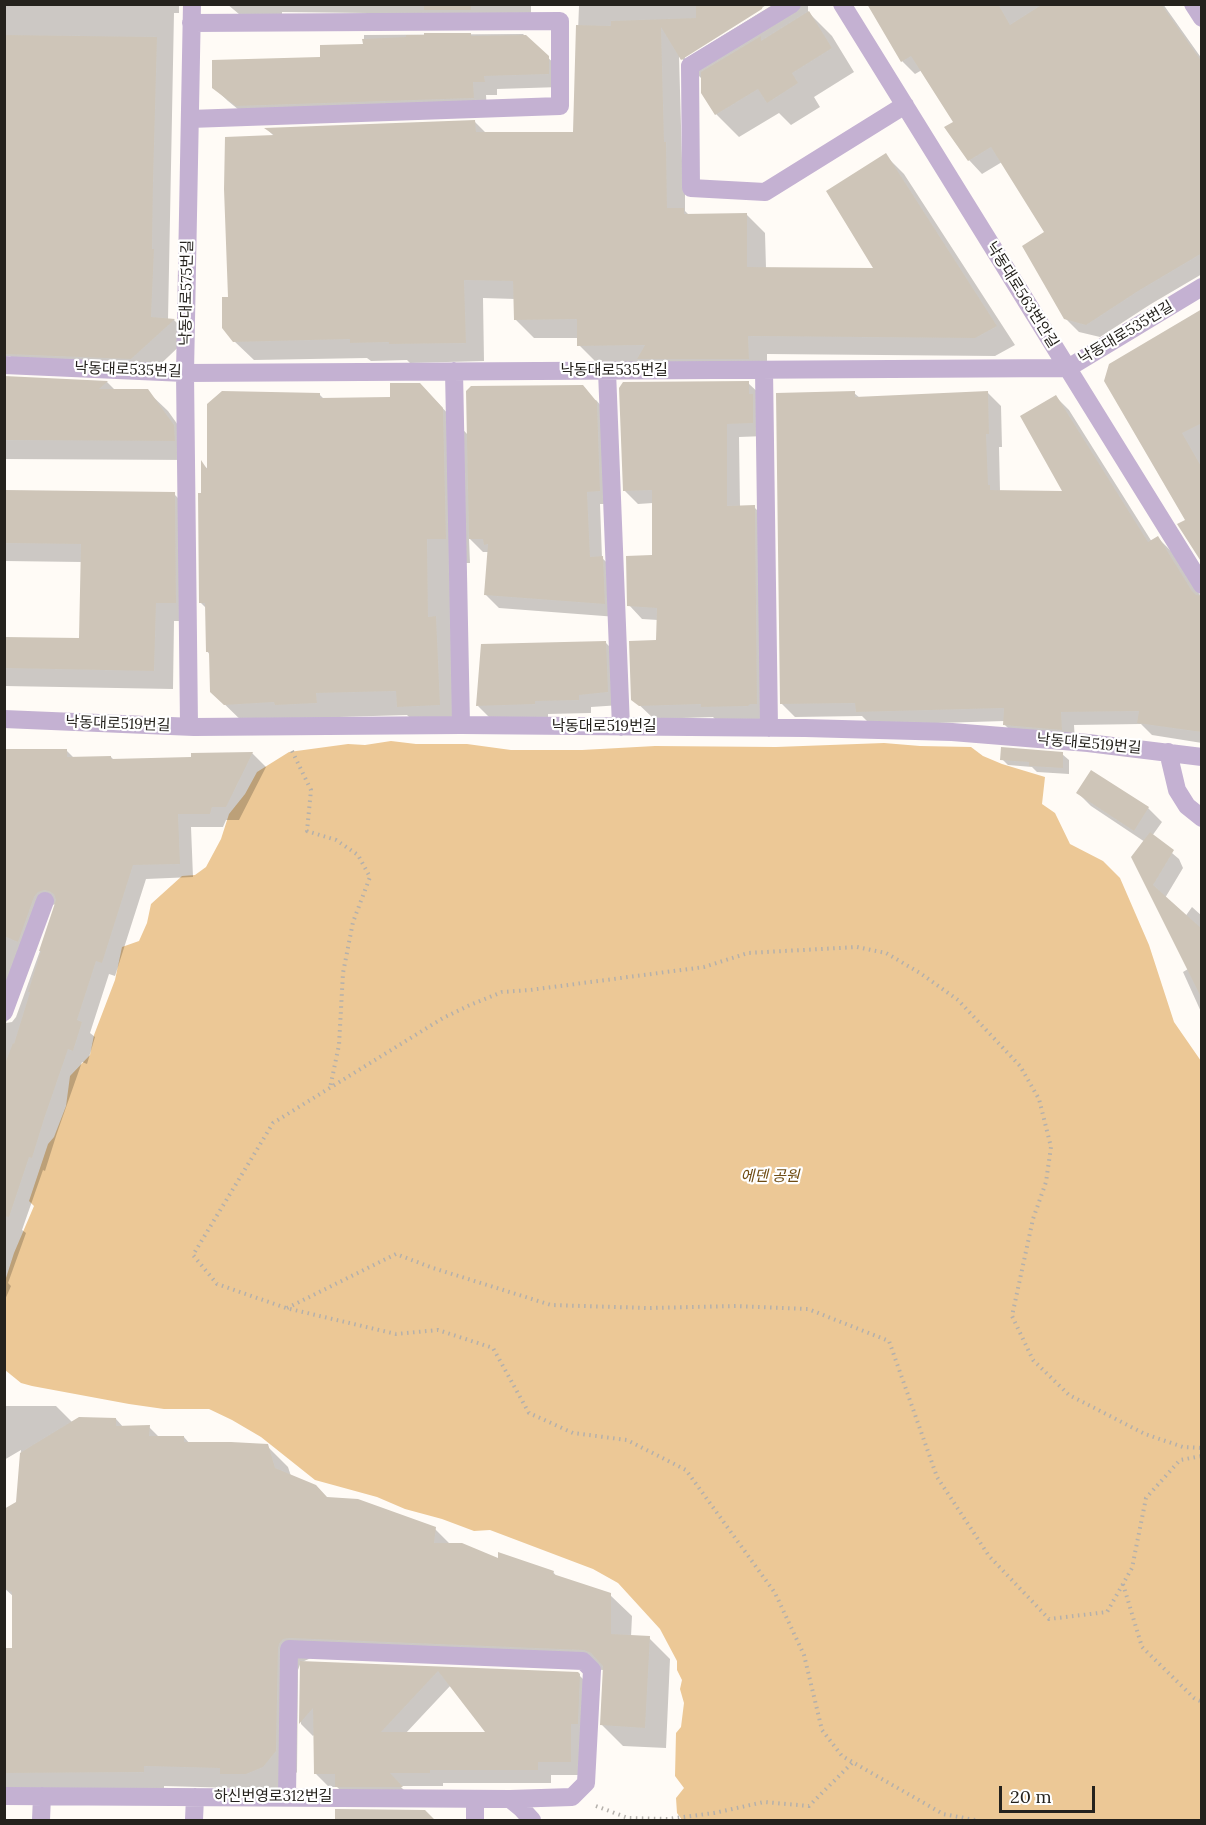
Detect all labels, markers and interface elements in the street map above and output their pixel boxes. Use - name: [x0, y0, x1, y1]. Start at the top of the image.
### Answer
- street label: 낙동대로563번안길: [982, 239, 1062, 351]
- street label: 낙동대로575번길: [177, 240, 197, 346]
- street label: 낙동대로535번길: [1075, 298, 1177, 368]
- street label: 낙동대로535번길: [74, 359, 182, 381]
- street label: 낙동대로535번길: [560, 362, 668, 380]
- street label: 낙동대로519번길: [65, 713, 171, 735]
- street label: 낙동대로519번길: [551, 718, 657, 736]
- street label: 낙동대로519번길: [1036, 730, 1142, 758]
- park label: 에덴 공원: [740, 1168, 800, 1186]
- scale bar: [1002, 1774, 1098, 1812]
- text: 20 m: [1010, 1785, 1052, 1808]
- street label: 하신번영로312번길: [214, 1788, 332, 1806]

